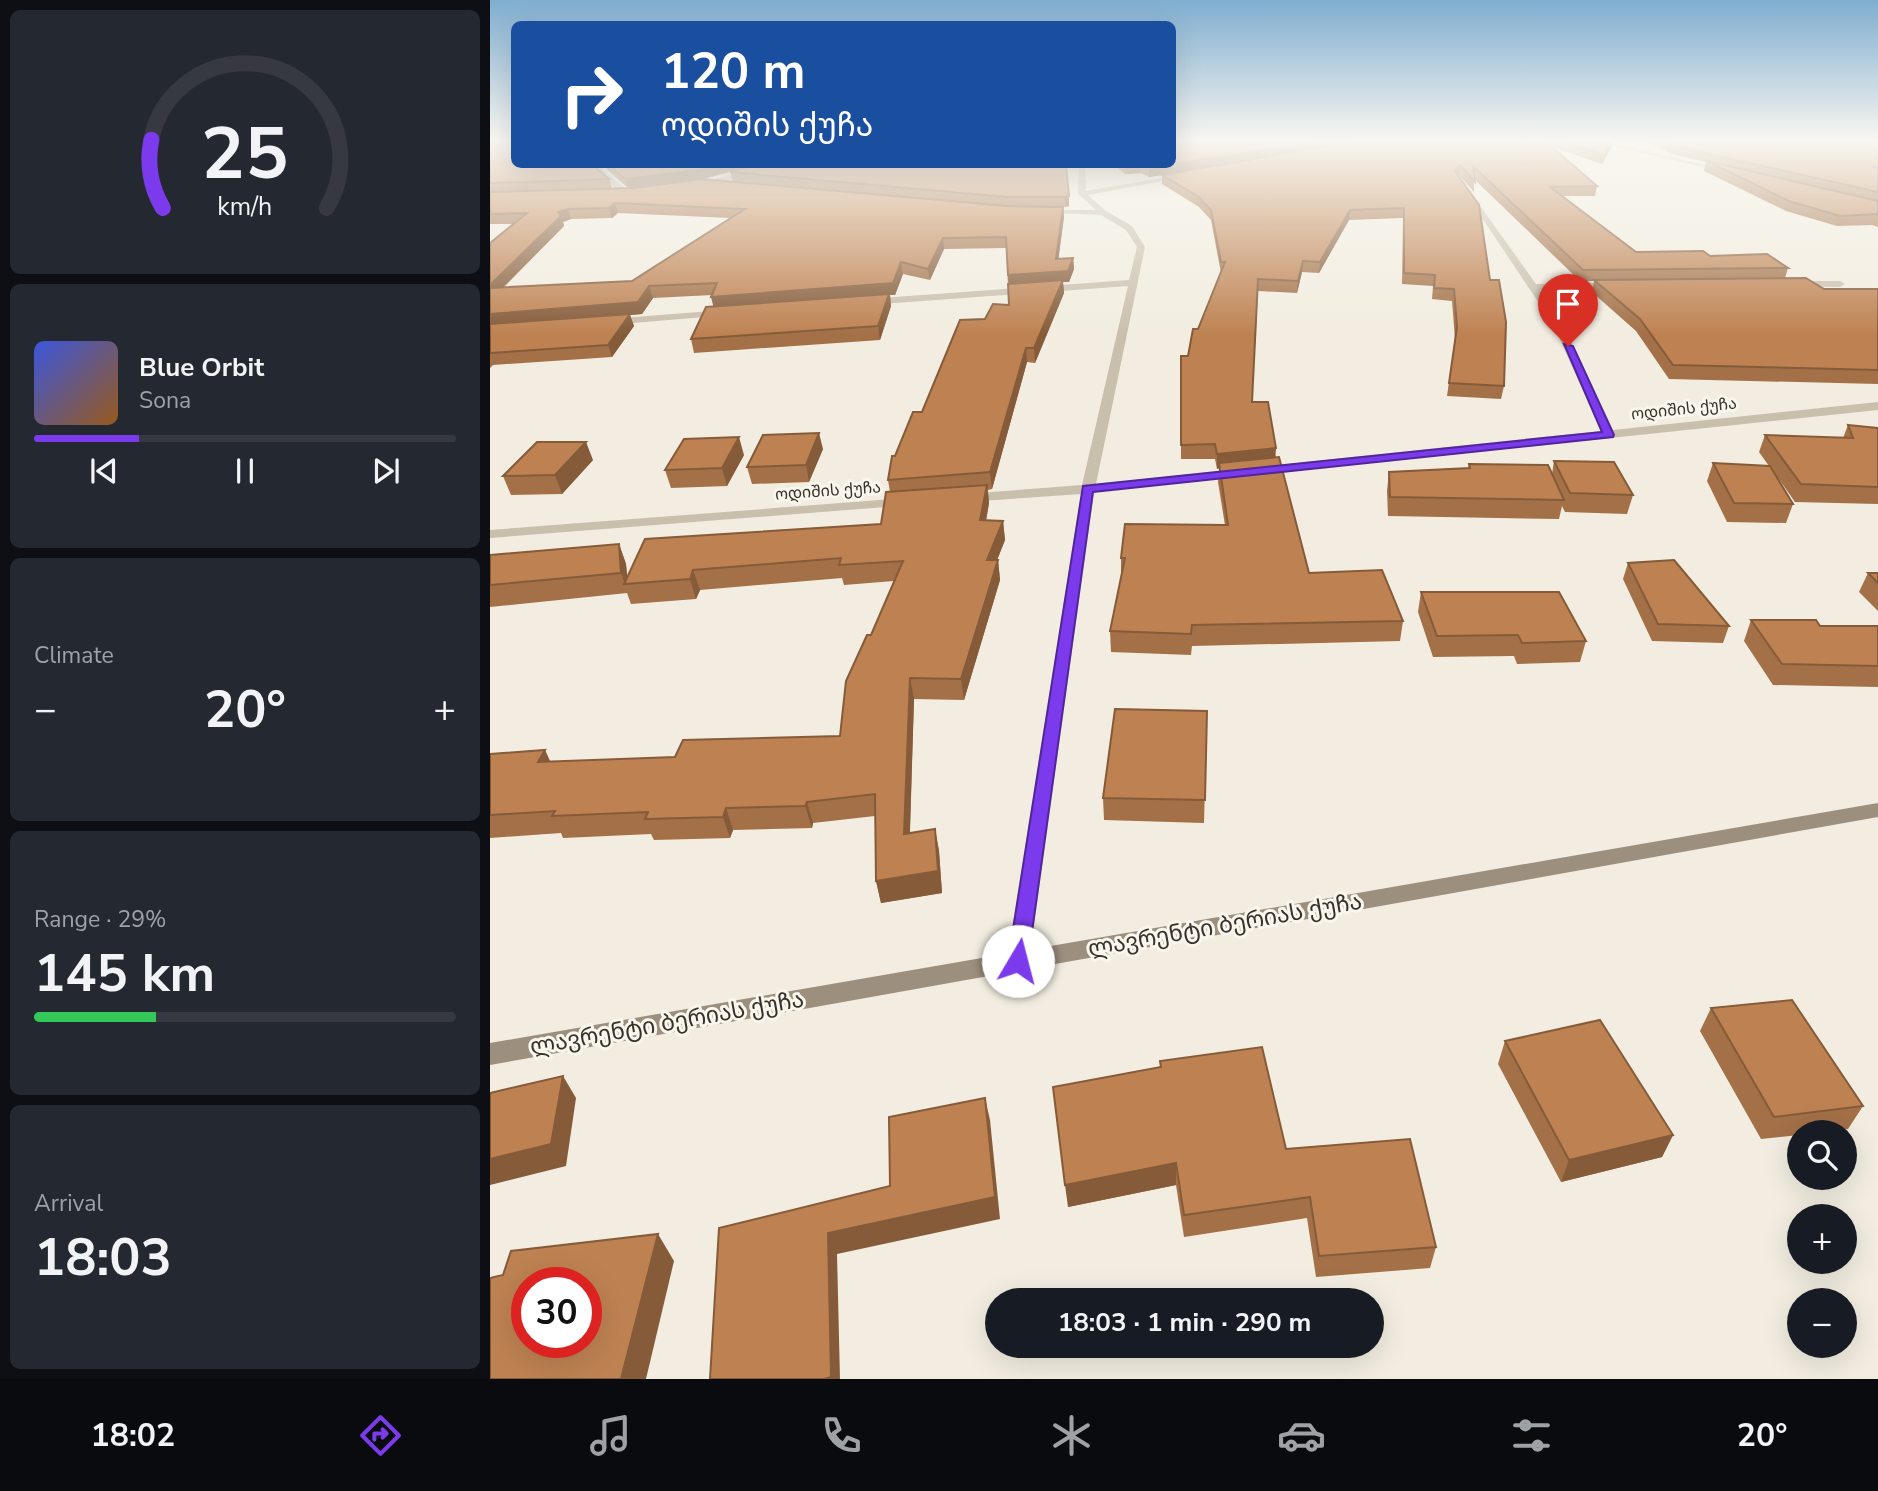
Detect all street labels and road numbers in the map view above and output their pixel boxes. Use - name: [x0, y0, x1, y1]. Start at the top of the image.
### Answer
- street label: ოდიშის ქუჩა: [1630, 393, 1738, 425]
- street label: ოდიშის ქუჩა: [774, 476, 882, 506]
- street label: ლავრენტი ბერიას ქუჩა: [1086, 886, 1364, 964]
- street label: ლავრენტი ბერიას ქუჩა: [528, 984, 806, 1062]

